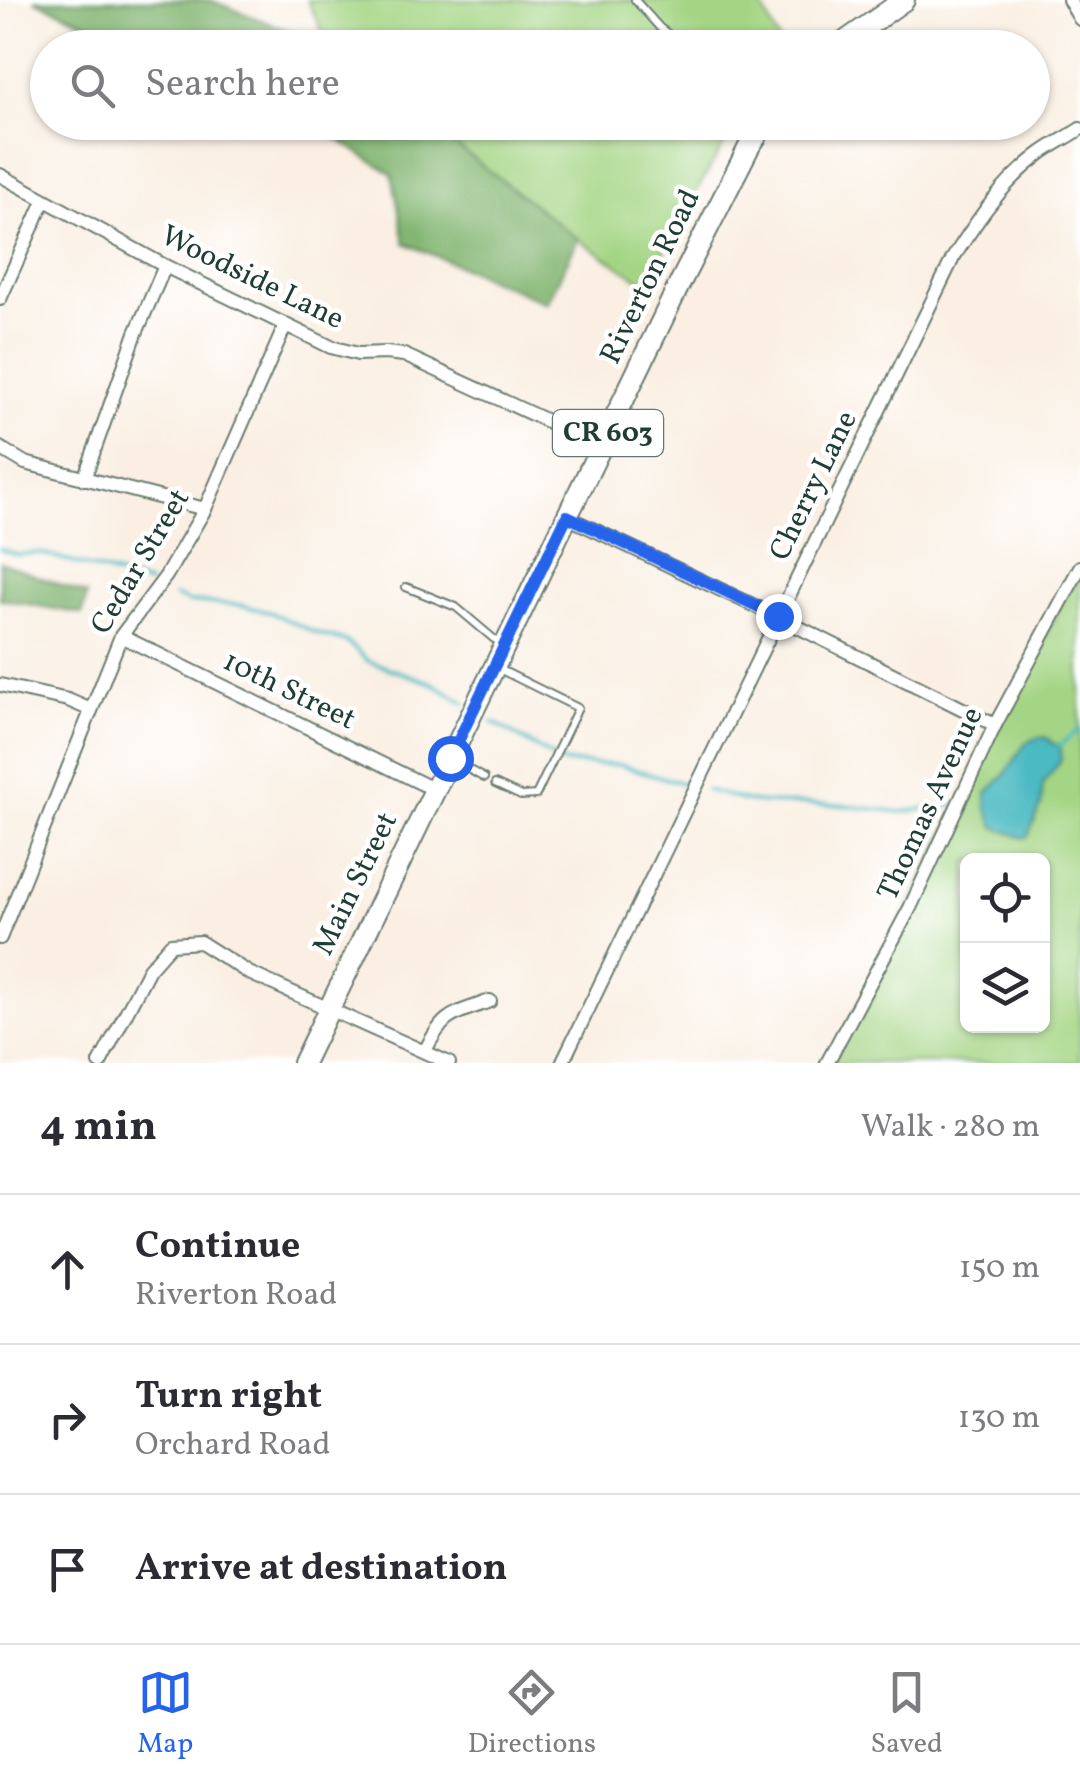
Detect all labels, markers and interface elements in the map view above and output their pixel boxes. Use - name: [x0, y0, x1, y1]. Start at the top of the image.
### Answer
- search box: [30, 30, 1050, 140]
- icon: search: [65, 58, 120, 113]
- text: Search here: [145, 59, 340, 112]
- street label: Riverton Road: [591, 183, 711, 371]
- street label: Woodside Lane: [153, 215, 351, 341]
- street label: Cherry Lane: [760, 404, 868, 568]
- road number: CR 603: [553, 410, 663, 456]
- street label: Cedar Street: [81, 481, 201, 643]
- route end: [756, 594, 802, 640]
- street label: 10th Street: [216, 641, 362, 741]
- street label: Thomas Avenue: [868, 700, 994, 908]
- route start: [428, 736, 474, 782]
- street label: Main Street: [303, 805, 409, 963]
- map controls: [960, 853, 1050, 1033]
- button: locate: [960, 853, 1050, 943]
- button: layers: [960, 943, 1050, 1033]
- text: 4 min: [40, 1099, 157, 1158]
- text: Walk · 280 m: [861, 1106, 1040, 1150]
- text: Continue: [135, 1221, 300, 1274]
- icon: ahead: [40, 1242, 95, 1297]
- text: 150 m: [959, 1247, 1040, 1291]
- text: Riverton Road: [135, 1274, 337, 1318]
- text: Turn right: [135, 1371, 322, 1424]
- icon: right: [40, 1392, 95, 1447]
- text: 130 m: [958, 1397, 1040, 1441]
- text: Orchard Road: [135, 1424, 330, 1468]
- icon: arrive: [40, 1542, 95, 1597]
- text: Arrive at destination: [135, 1543, 508, 1596]
- tab: Map: [137, 1665, 193, 1764]
- tab: Directions: [468, 1665, 596, 1764]
- tab: Saved: [871, 1665, 943, 1764]

